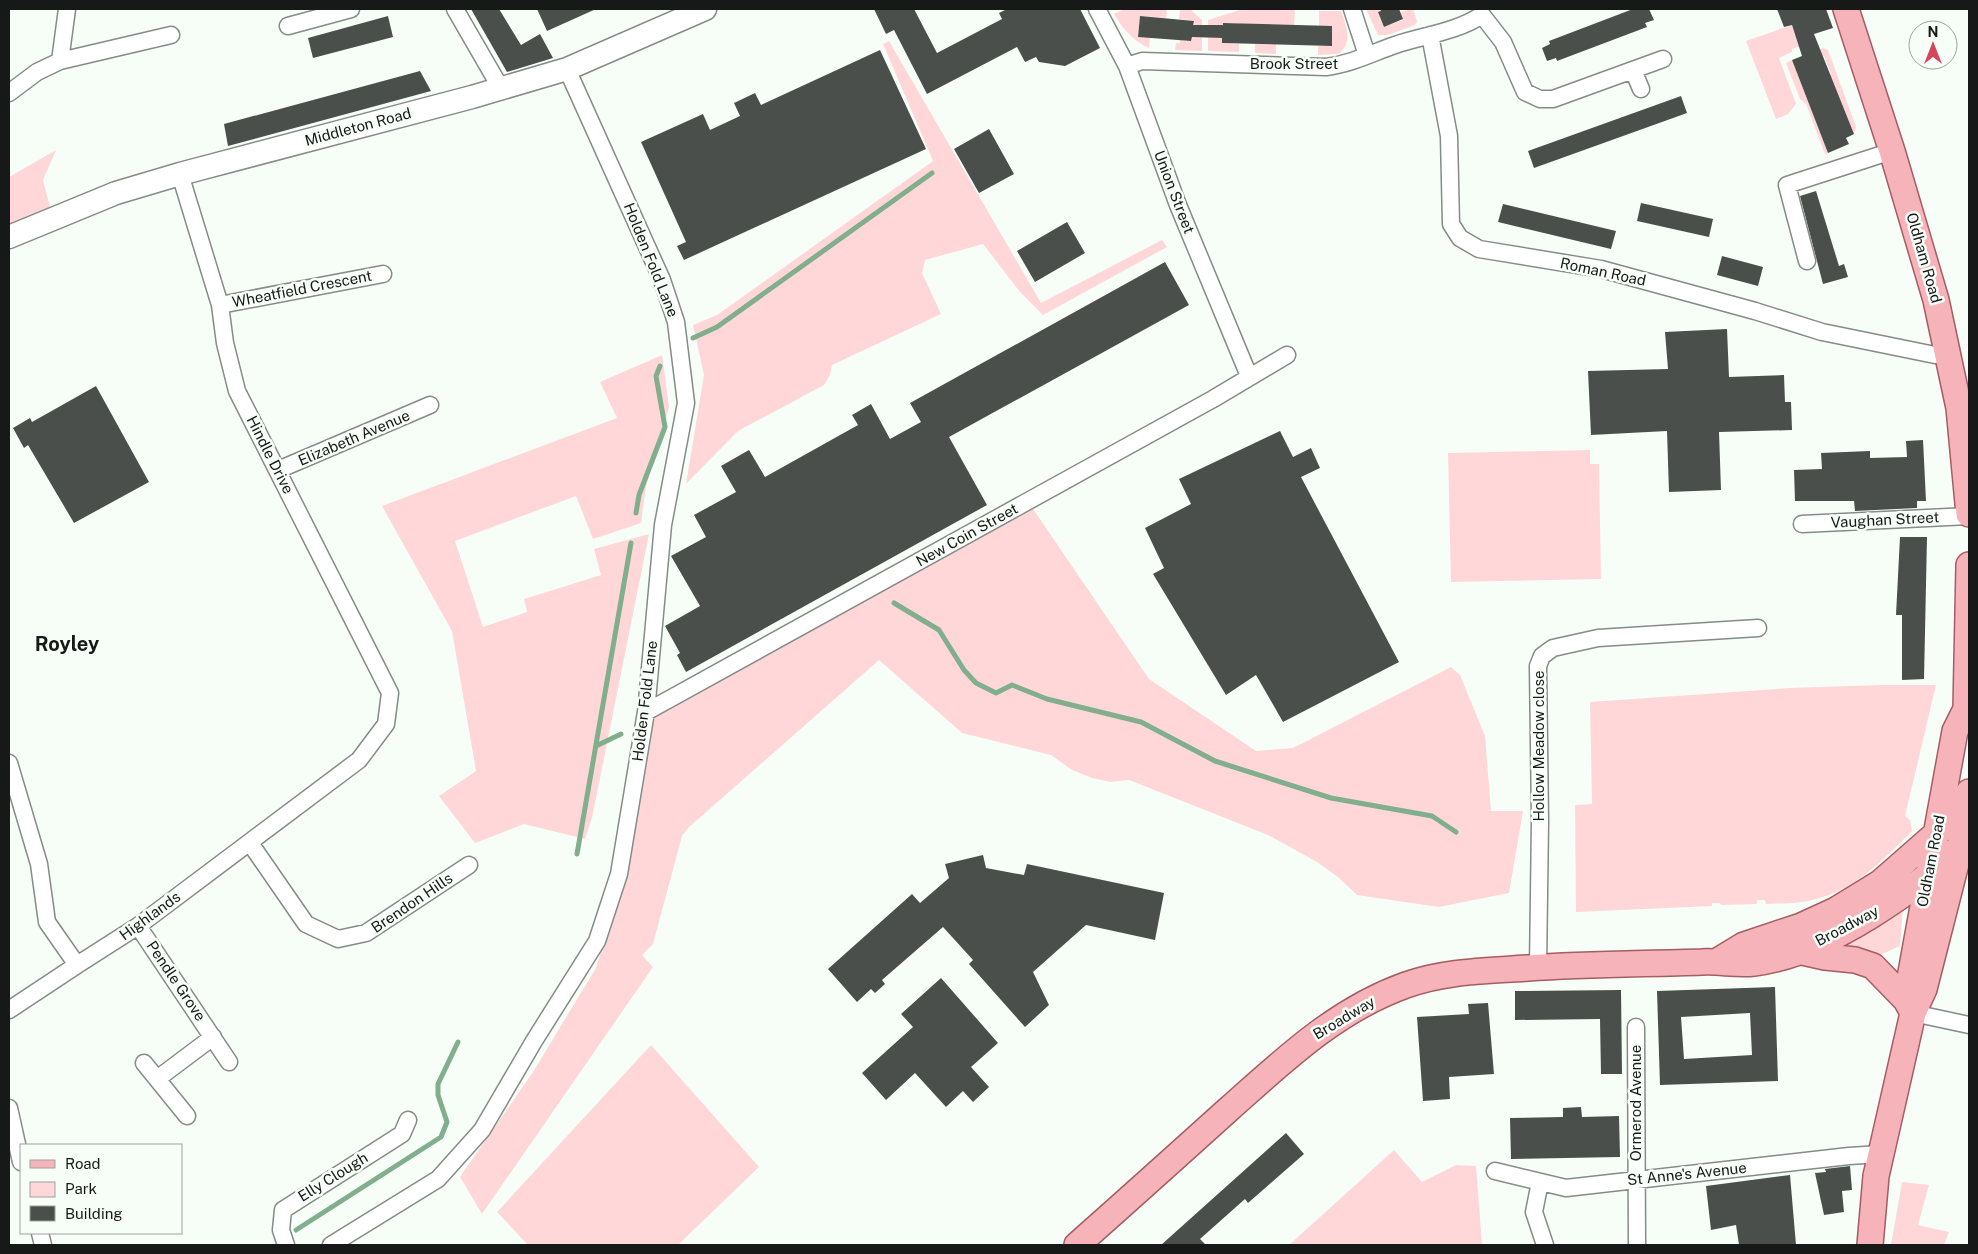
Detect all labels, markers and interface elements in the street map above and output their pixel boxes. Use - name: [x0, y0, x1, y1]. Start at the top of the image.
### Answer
- north arrow: [1908, 20, 1958, 70]
- text: N: [1928, 24, 1938, 40]
- street label: Brook Street: [1250, 55, 1338, 72]
- street label: Middleton Road: [303, 104, 413, 149]
- street label: Union Street: [1151, 148, 1198, 236]
- street label: Holden Fold Lane: [621, 200, 682, 319]
- street label: Oldham Road: [1903, 211, 1945, 305]
- street label: Roman Road: [1559, 254, 1648, 289]
- street label: Wheatfield Crescent: [230, 267, 373, 310]
- street label: Elizabeth Avenue: [295, 406, 412, 469]
- street label: Hindle Drive: [244, 413, 297, 497]
- street label: New Coin Street: [913, 500, 1021, 570]
- street label: Vaughan Street: [1830, 508, 1940, 531]
- district label: Royley: [35, 632, 99, 656]
- street label: Holden Fold Lane: [629, 640, 660, 762]
- street label: Hollow Meadow close: [1530, 670, 1547, 822]
- street label: Oldham Road: [1913, 814, 1948, 908]
- street label: Brendon Hills: [368, 869, 456, 936]
- street label: Highlands: [116, 888, 183, 943]
- street label: Broadway: [1812, 902, 1881, 949]
- street label: Pendle Grove: [143, 937, 209, 1024]
- street label: Broadway: [1310, 993, 1378, 1043]
- street label: Ormerod Avenue: [1627, 1045, 1644, 1161]
- legend: [20, 1144, 182, 1234]
- street label: Elly Clough: [295, 1148, 371, 1205]
- text: Road: [65, 1155, 101, 1172]
- street label: St Anne's Avenue: [1626, 1159, 1747, 1188]
- text: Park: [65, 1180, 97, 1197]
- text: Building: [65, 1205, 123, 1222]

